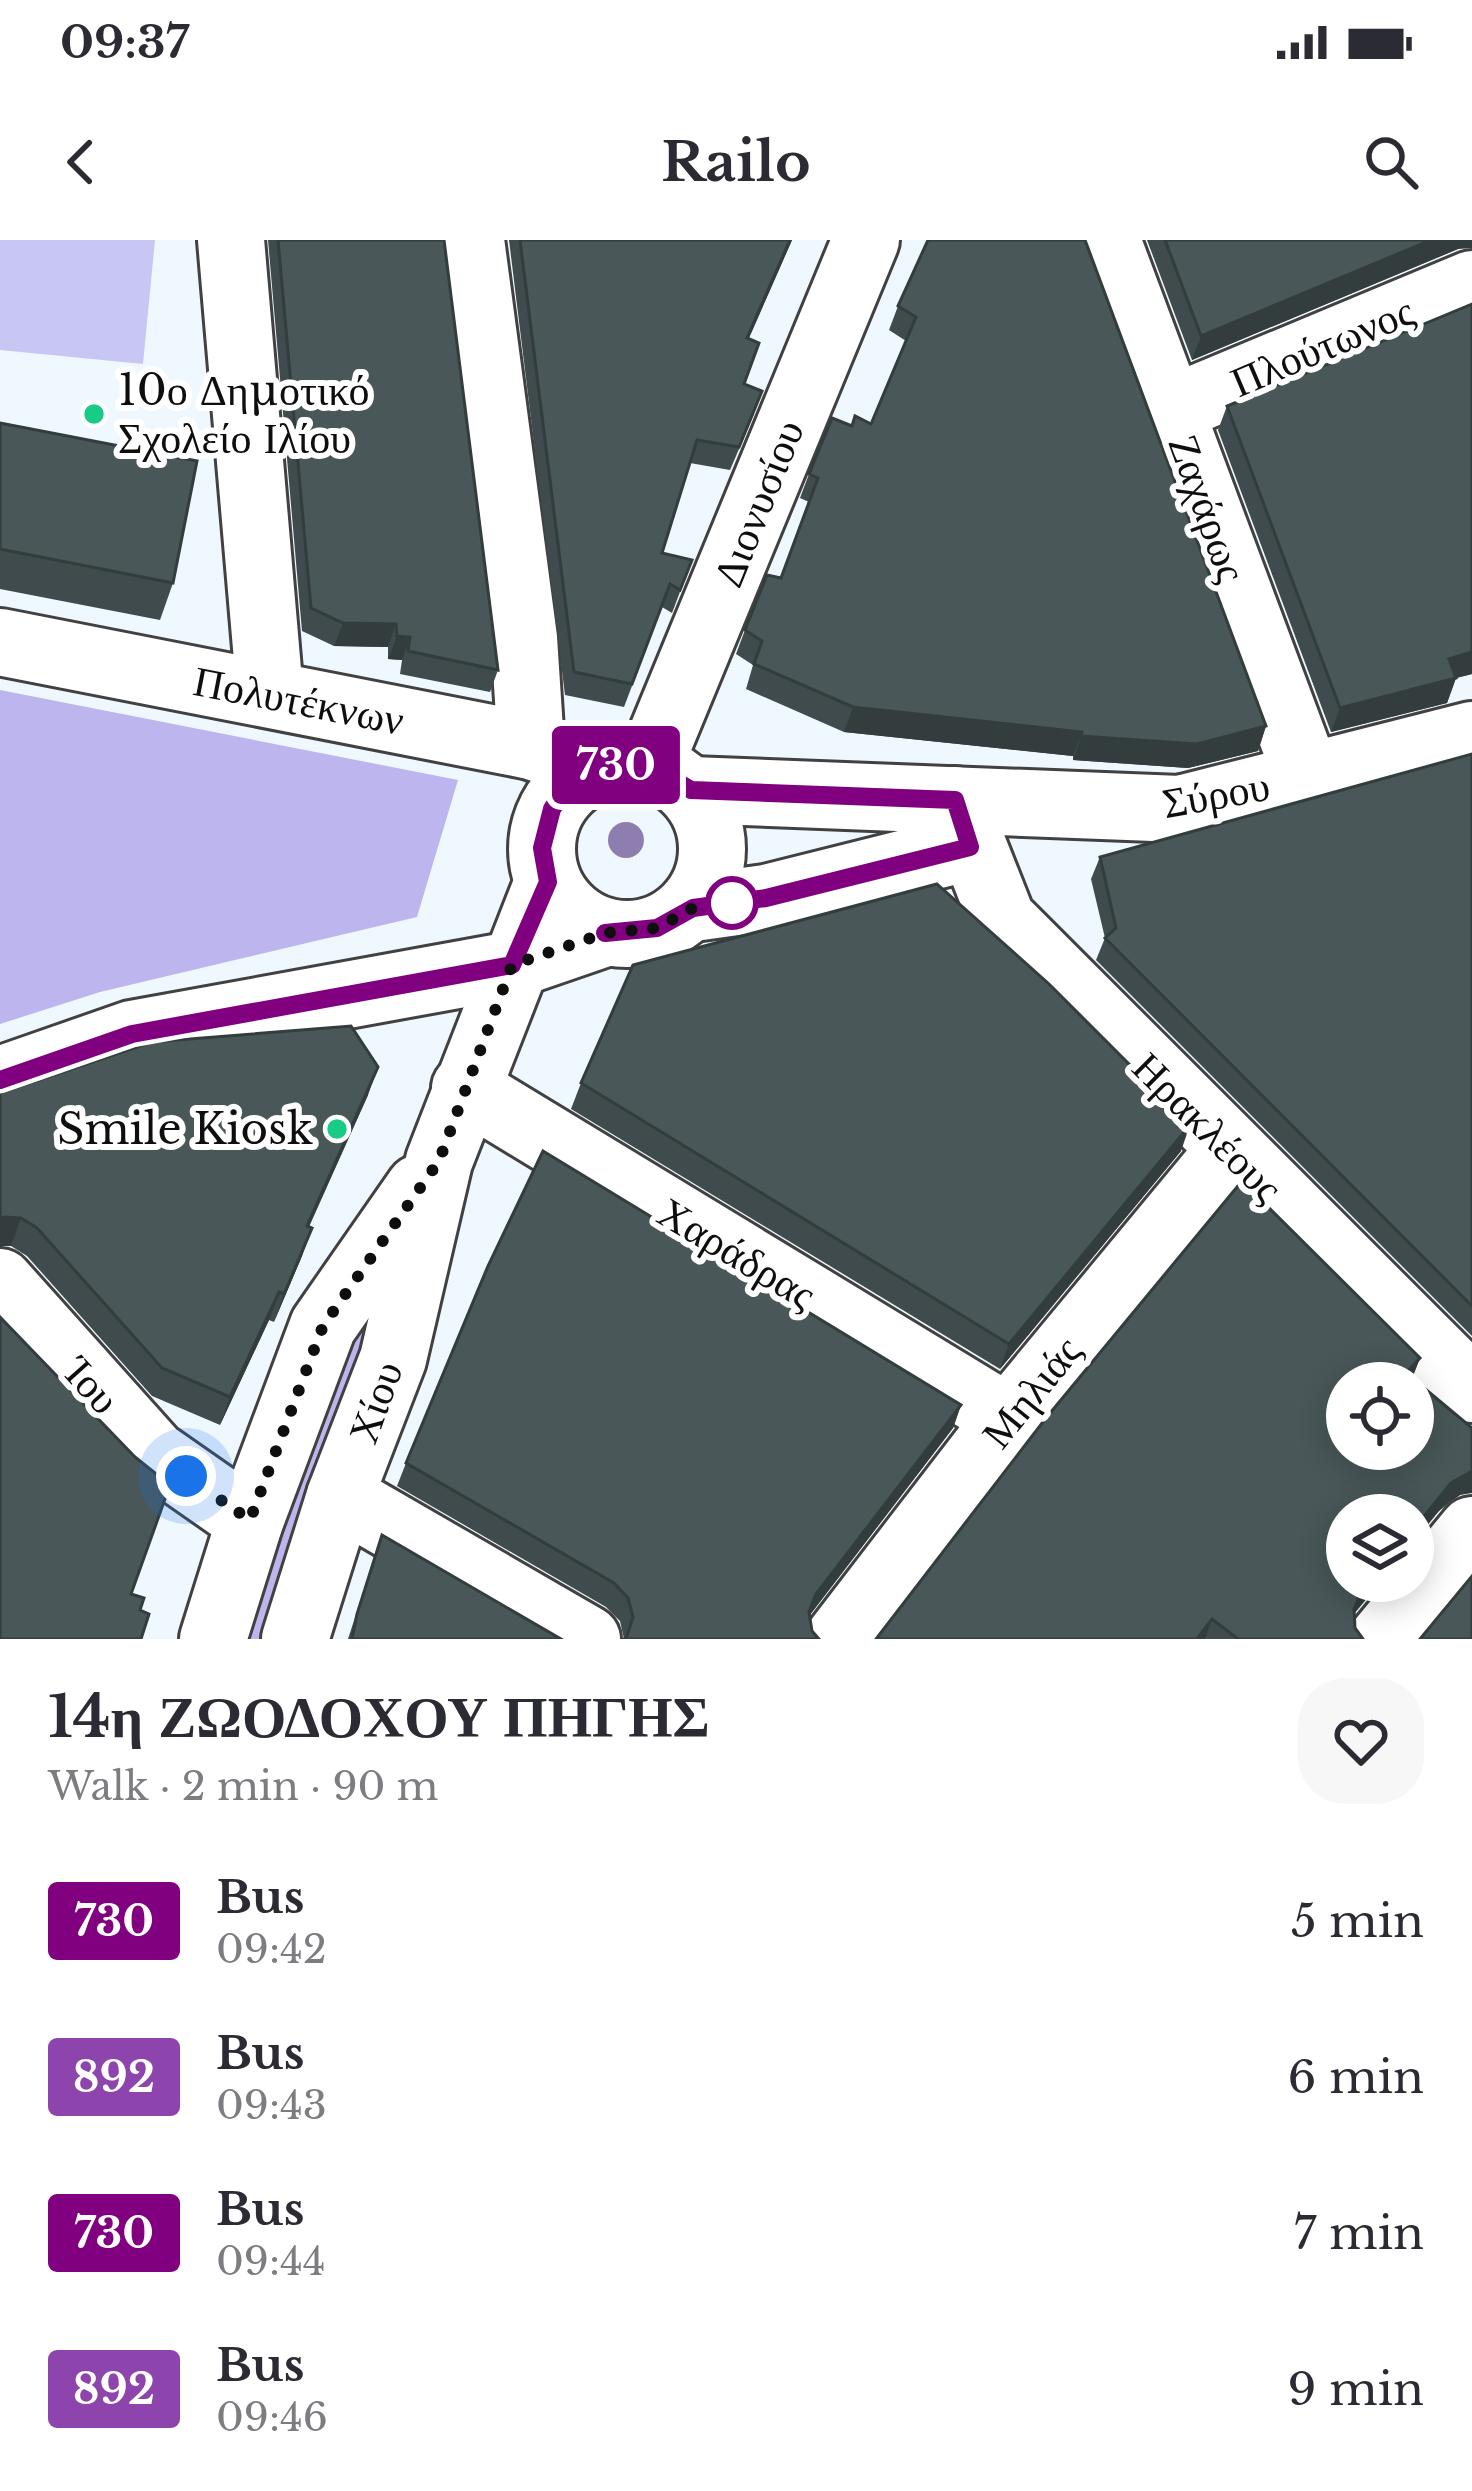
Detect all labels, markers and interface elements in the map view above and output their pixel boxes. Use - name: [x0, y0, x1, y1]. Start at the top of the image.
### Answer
- text: 09:37: [60, 14, 189, 70]
- icon: back: [48, 129, 114, 195]
- text: Railo: [661, 129, 811, 196]
- icon: search: [1358, 129, 1424, 195]
- street label: Πλούτωνος: [1223, 284, 1422, 408]
- place label: 10ο Δημοτικό Σχολείο Ιλίου: [118, 364, 369, 464]
- marker: 10ο Δημοτικό Σχολείο Ιλίου: [81, 401, 107, 427]
- street label: Διονυσίου: [701, 412, 815, 594]
- street label: Ζαχάρως: [1157, 427, 1259, 589]
- street label: Πολυτέκνων: [189, 654, 409, 746]
- line badge: 730: [547, 726, 685, 804]
- text: 730: [576, 739, 656, 791]
- street label: Σύρου: [1158, 759, 1274, 829]
- unlabelled marker: [707, 878, 757, 928]
- street label: Ηρακλέους: [1122, 1041, 1294, 1213]
- place label: Smile Kiosk: [57, 1103, 313, 1155]
- marker: Smile Kiosk: [324, 1116, 350, 1142]
- street label: Χαράδρας: [649, 1186, 826, 1320]
- street label: Μηλιάς: [970, 1325, 1092, 1459]
- street label: Ίου: [52, 1344, 131, 1424]
- street label: Χίου: [336, 1354, 414, 1450]
- map controls: [1326, 1362, 1434, 1602]
- button: locate: [1326, 1362, 1434, 1470]
- your location: [156, 1446, 216, 1506]
- button: layers: [1326, 1494, 1434, 1602]
- button: heart: [1298, 1678, 1424, 1804]
- text: 14η ΖΩΟΔΟΧΟΥ ΠΗΓΗΣ: [48, 1682, 710, 1752]
- text: Walk · 2 min · 90 m: [48, 1762, 438, 1811]
- text: Bus: [216, 1869, 304, 1925]
- text: 5 min: [1291, 1893, 1424, 1949]
- text: 730: [74, 1895, 154, 1947]
- text: 09:42: [216, 1925, 327, 1974]
- text: Bus: [216, 2025, 304, 2081]
- text: 6 min: [1288, 2049, 1424, 2105]
- text: 892: [73, 2051, 155, 2103]
- text: 09:43: [216, 2081, 327, 2130]
- text: Bus: [216, 2181, 304, 2237]
- text: 7 min: [1294, 2205, 1424, 2261]
- text: 730: [74, 2207, 154, 2259]
- text: 09:44: [216, 2237, 326, 2286]
- text: Bus: [216, 2337, 304, 2393]
- text: 9 min: [1288, 2361, 1424, 2417]
- text: 892: [73, 2363, 155, 2415]
- text: 09:46: [216, 2393, 328, 2442]

